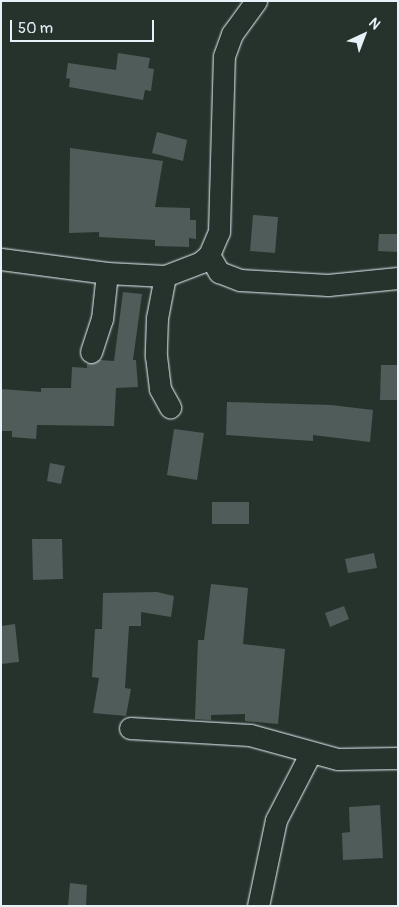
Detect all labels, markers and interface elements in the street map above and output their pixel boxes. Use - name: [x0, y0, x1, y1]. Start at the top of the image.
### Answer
- scale bar: [12, 10, 156, 42]
- north arrow: [339, 10, 389, 60]
- text: N: [365, 14, 384, 33]
- text: 50 m: [18, 19, 53, 38]

